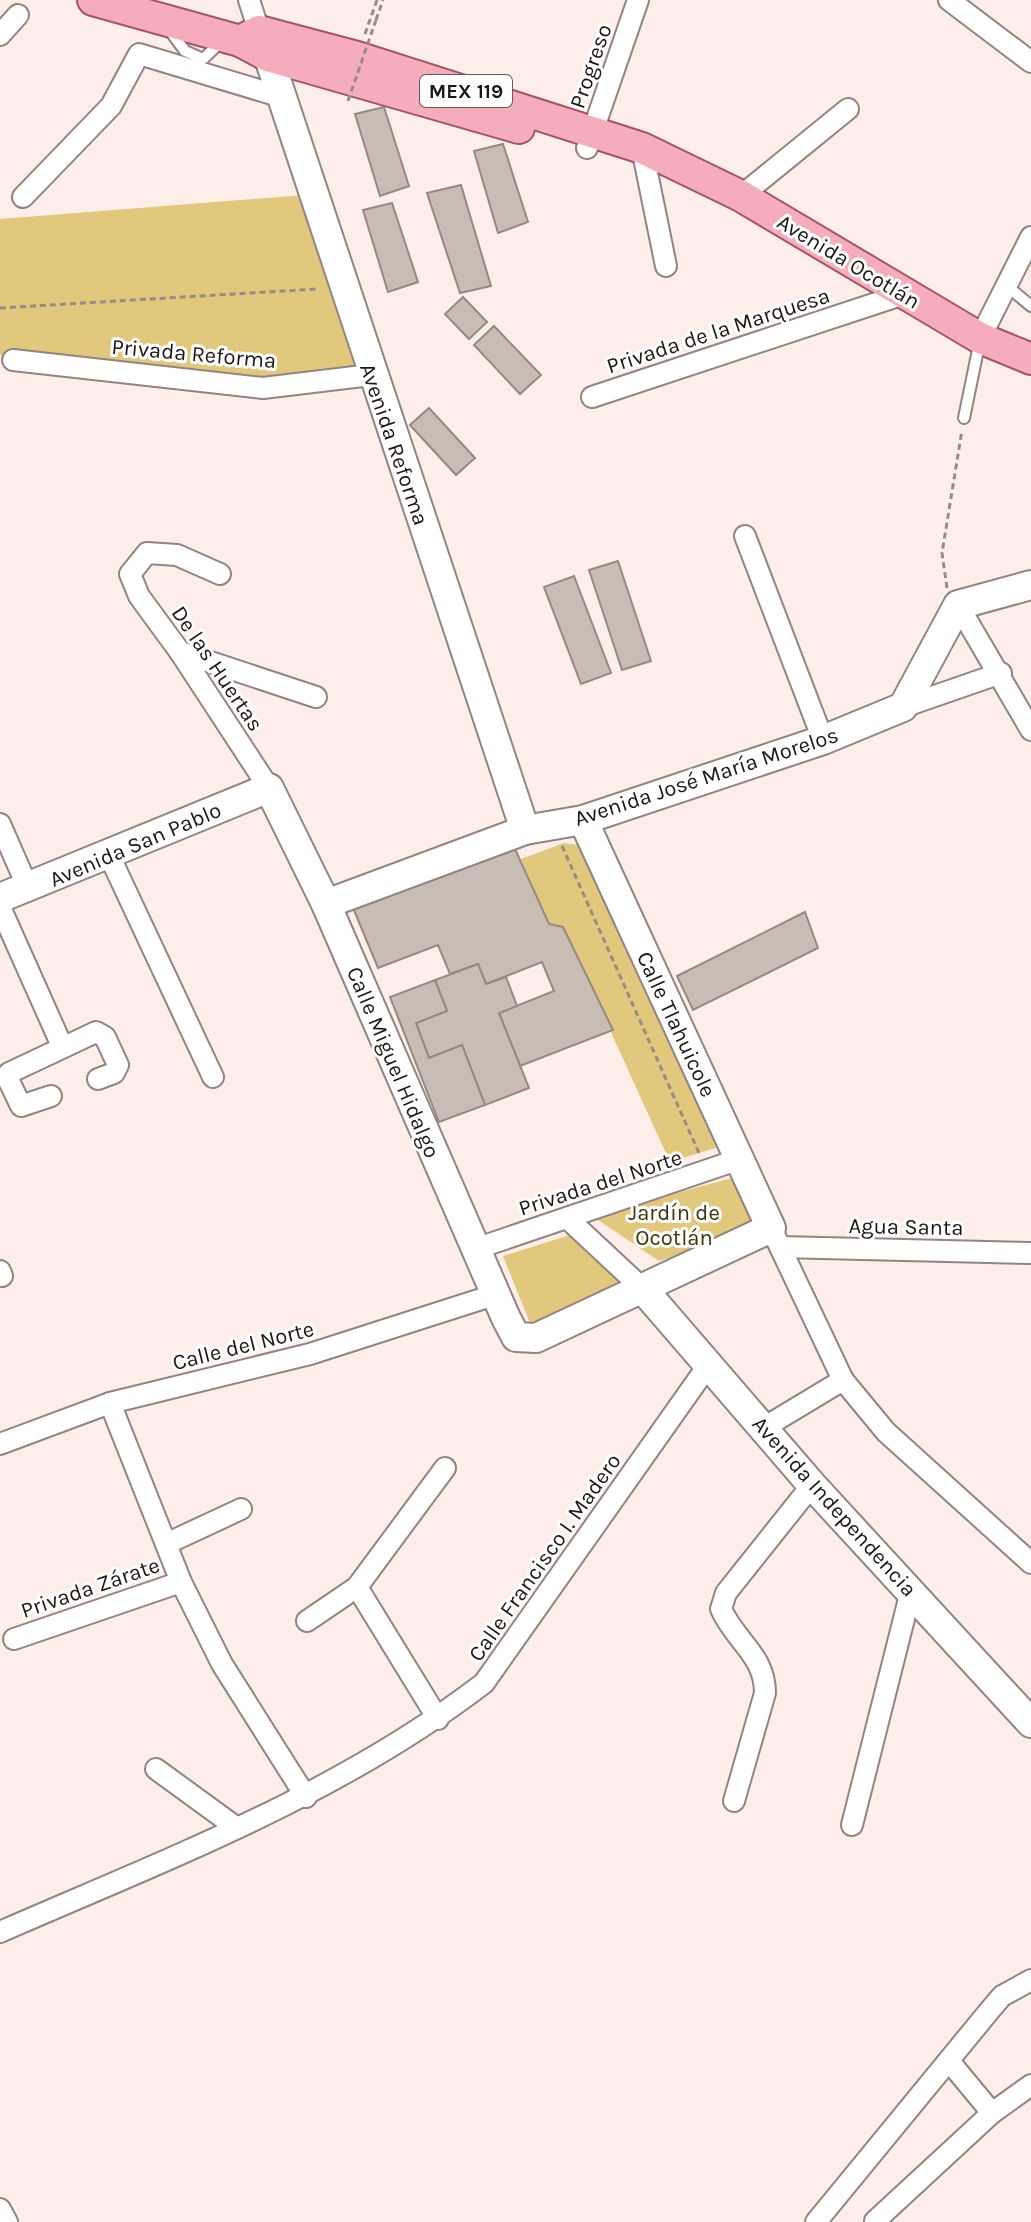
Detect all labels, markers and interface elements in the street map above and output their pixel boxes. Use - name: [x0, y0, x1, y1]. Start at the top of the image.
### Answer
- street label: Progreso: [564, 21, 617, 112]
- road number: MEX 119: [420, 75, 512, 107]
- street label: Avenida Ocotlán: [772, 209, 925, 315]
- street label: Privada de la Marquesa: [603, 283, 833, 379]
- street label: Privada Reforma: [110, 334, 277, 374]
- street label: Avenida Reforma: [354, 360, 434, 529]
- street label: De las Huertas: [166, 601, 269, 736]
- street label: Avenida José María Morelos: [571, 722, 842, 832]
- street label: Avenida San Pablo: [46, 797, 225, 893]
- street label: Calle Tlahuicole: [631, 947, 721, 1101]
- street label: Calle Miguel Hidalgo: [341, 963, 445, 1162]
- street label: Privada del Norte: [515, 1144, 685, 1222]
- park label: Jardín de Ocotlán: [628, 1200, 720, 1251]
- street label: Agua Santa: [848, 1213, 964, 1241]
- street label: Calle del Norte: [170, 1316, 317, 1376]
- street label: Avenida Independencia: [746, 1411, 922, 1602]
- street label: Calle Francisco I. Madero: [463, 1449, 627, 1667]
- street label: Privada Zárate: [18, 1552, 163, 1624]

